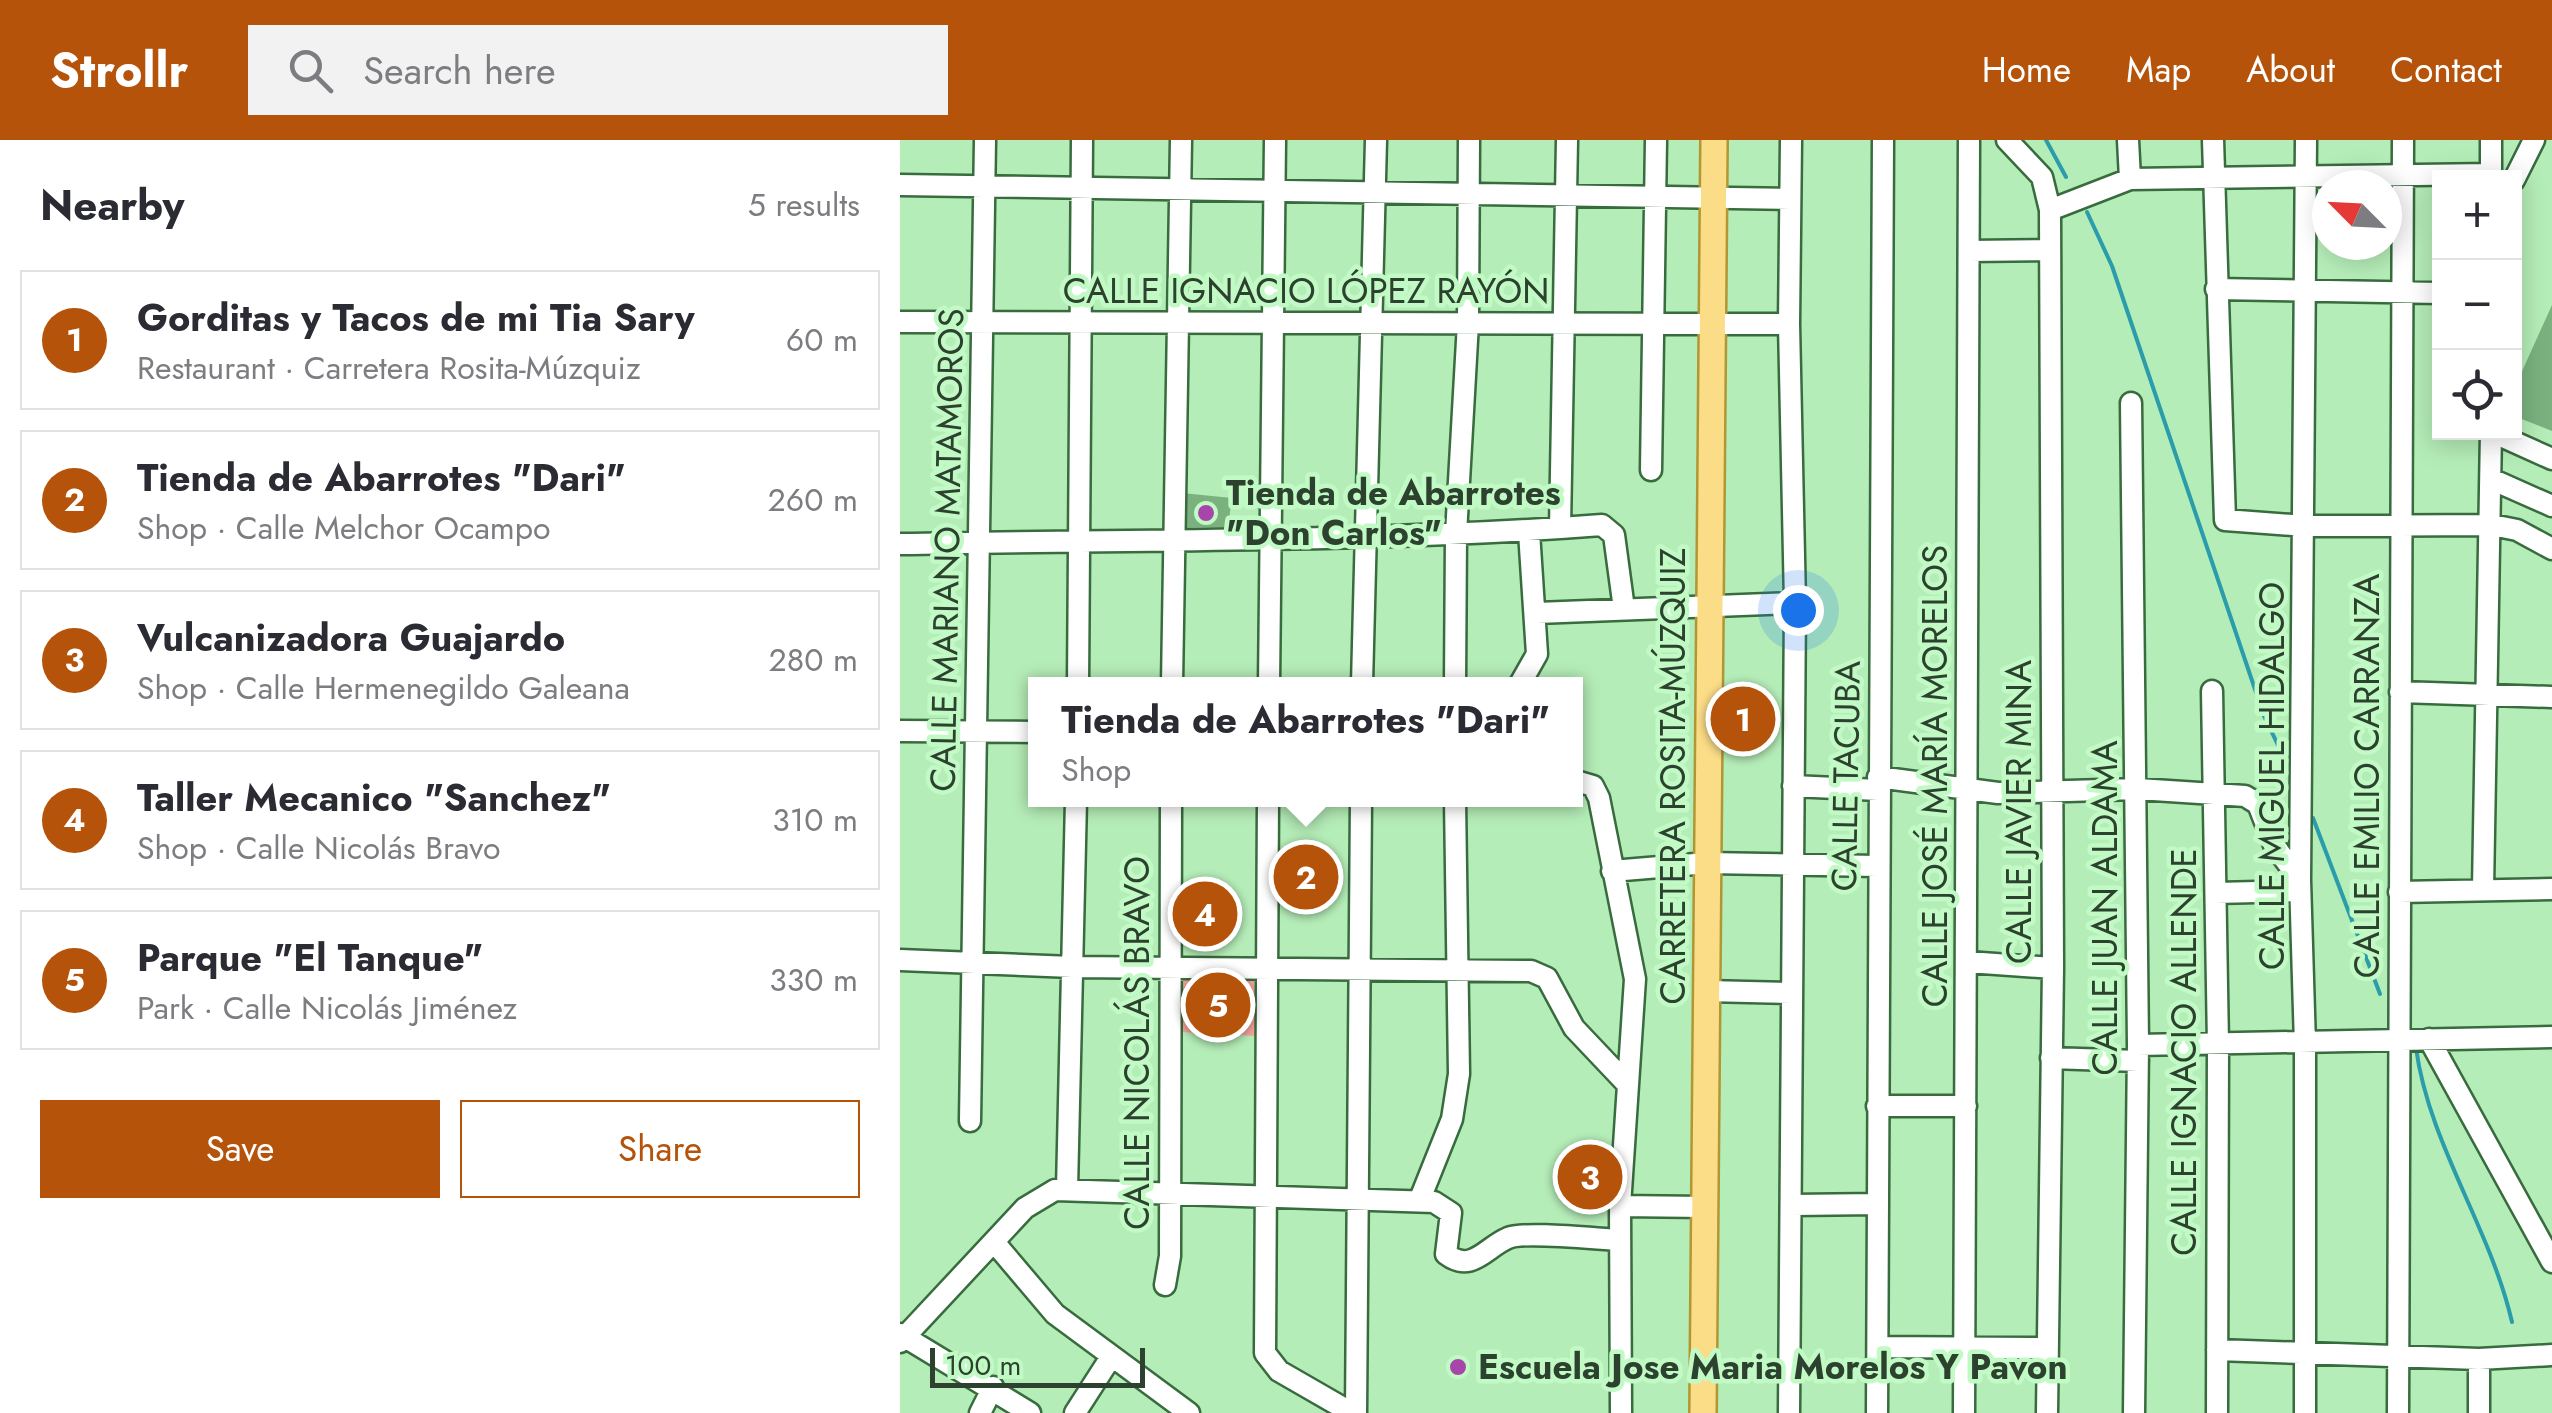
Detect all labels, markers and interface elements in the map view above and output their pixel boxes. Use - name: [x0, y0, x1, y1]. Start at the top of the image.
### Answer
- search box: [248, 25, 948, 115]
- text: Strollr: [50, 36, 188, 105]
- icon: search: [283, 43, 338, 98]
- text: Search here: [363, 43, 555, 98]
- text: Home: [1982, 45, 2071, 95]
- text: Map: [2126, 45, 2191, 95]
- text: About: [2246, 45, 2335, 95]
- text: Contact: [2390, 45, 2502, 95]
- north arrow: [2312, 170, 2402, 260]
- map controls: [2432, 170, 2522, 440]
- button: +: [2432, 170, 2522, 260]
- text: Nearby: [40, 175, 184, 236]
- text: 5 results: [748, 182, 860, 228]
- button: −: [2432, 260, 2522, 350]
- street label: CALLE IGNACIO LÓPEZ RAYÓN: [1063, 266, 1549, 316]
- text: Gorditas y Tacos de mi Tia Sary: [137, 290, 694, 345]
- street label: CALLE MARIANO MATAMOROS: [918, 308, 976, 792]
- text: 1: [66, 317, 83, 363]
- text: 60 m: [786, 317, 858, 363]
- text: Restaurant · Carretera Rosita-Múzquiz: [137, 345, 641, 391]
- button: locate: [2432, 350, 2522, 440]
- text: Tienda de Abarrotes "Dari": [137, 450, 626, 505]
- place label: Tienda de Abarrotes "Don Carlos": [1226, 468, 1561, 558]
- text: 2: [64, 477, 85, 523]
- text: 260 m: [768, 477, 858, 523]
- marker: Tienda de Abarrotes "Don Carlos": [1195, 502, 1217, 524]
- text: Shop · Calle Melchor Ocampo: [137, 505, 551, 551]
- street label: CALLE JOSÉ MARÍA MORELOS: [1910, 545, 1960, 1007]
- street label: CARRETERA ROSITA-MÚZQUIZ: [1648, 548, 1698, 1004]
- street label: CALLE EMILIO CARRANZA: [2342, 574, 2392, 978]
- street label: CALLE MIGUEL HIDALGO: [2247, 582, 2297, 970]
- your location: [1773, 585, 1824, 636]
- text: Vulcanizadora Guajardo: [137, 610, 565, 665]
- text: 3: [65, 637, 84, 683]
- text: 280 m: [769, 637, 858, 683]
- street label: CALLE TACUBA: [1819, 660, 1873, 892]
- street label: CALLE JAVIER MINA: [1994, 660, 2044, 964]
- text: Shop · Calle Hermenegildo Galeana: [137, 665, 630, 711]
- popup: [1028, 677, 1583, 807]
- pin: 1: [1710, 682, 1776, 756]
- text: Tienda de Abarrotes "Dari": [1061, 692, 1550, 747]
- street label: CALLE JUAN ALDAMA: [2080, 741, 2130, 1076]
- text: Shop: [1061, 747, 1131, 793]
- text: Taller Mecanico "Sanchez": [137, 770, 611, 825]
- text: 4: [63, 797, 86, 843]
- text: 310 m: [772, 797, 858, 843]
- text: Shop · Calle Nicolás Bravo: [137, 825, 500, 871]
- pin: 2: [1274, 840, 1338, 914]
- street label: CALLE IGNACIO ALLENDE: [2159, 848, 2209, 1256]
- street label: CALLE NICOLÁS BRAVO: [1112, 856, 1162, 1230]
- pin: 4: [1172, 876, 1238, 952]
- text: Parque "El Tanque": [137, 930, 483, 985]
- text: 5: [64, 957, 85, 1003]
- text: 330 m: [769, 957, 858, 1003]
- pin: 5: [1186, 968, 1250, 1042]
- text: Park · Calle Nicolás Jiménez: [137, 985, 517, 1031]
- button: Save: [40, 1100, 440, 1198]
- button: Share: [460, 1100, 860, 1198]
- pin: 3: [1558, 1140, 1622, 1214]
- place label: Escuela Jose Maria Morelos Y Pavon: [1478, 1342, 2068, 1392]
- scale bar: [930, 1343, 1145, 1388]
- text: 100 m: [945, 1345, 1021, 1386]
- marker: Escuela Jose Maria Morelos Y Pavon: [1447, 1356, 1469, 1378]

